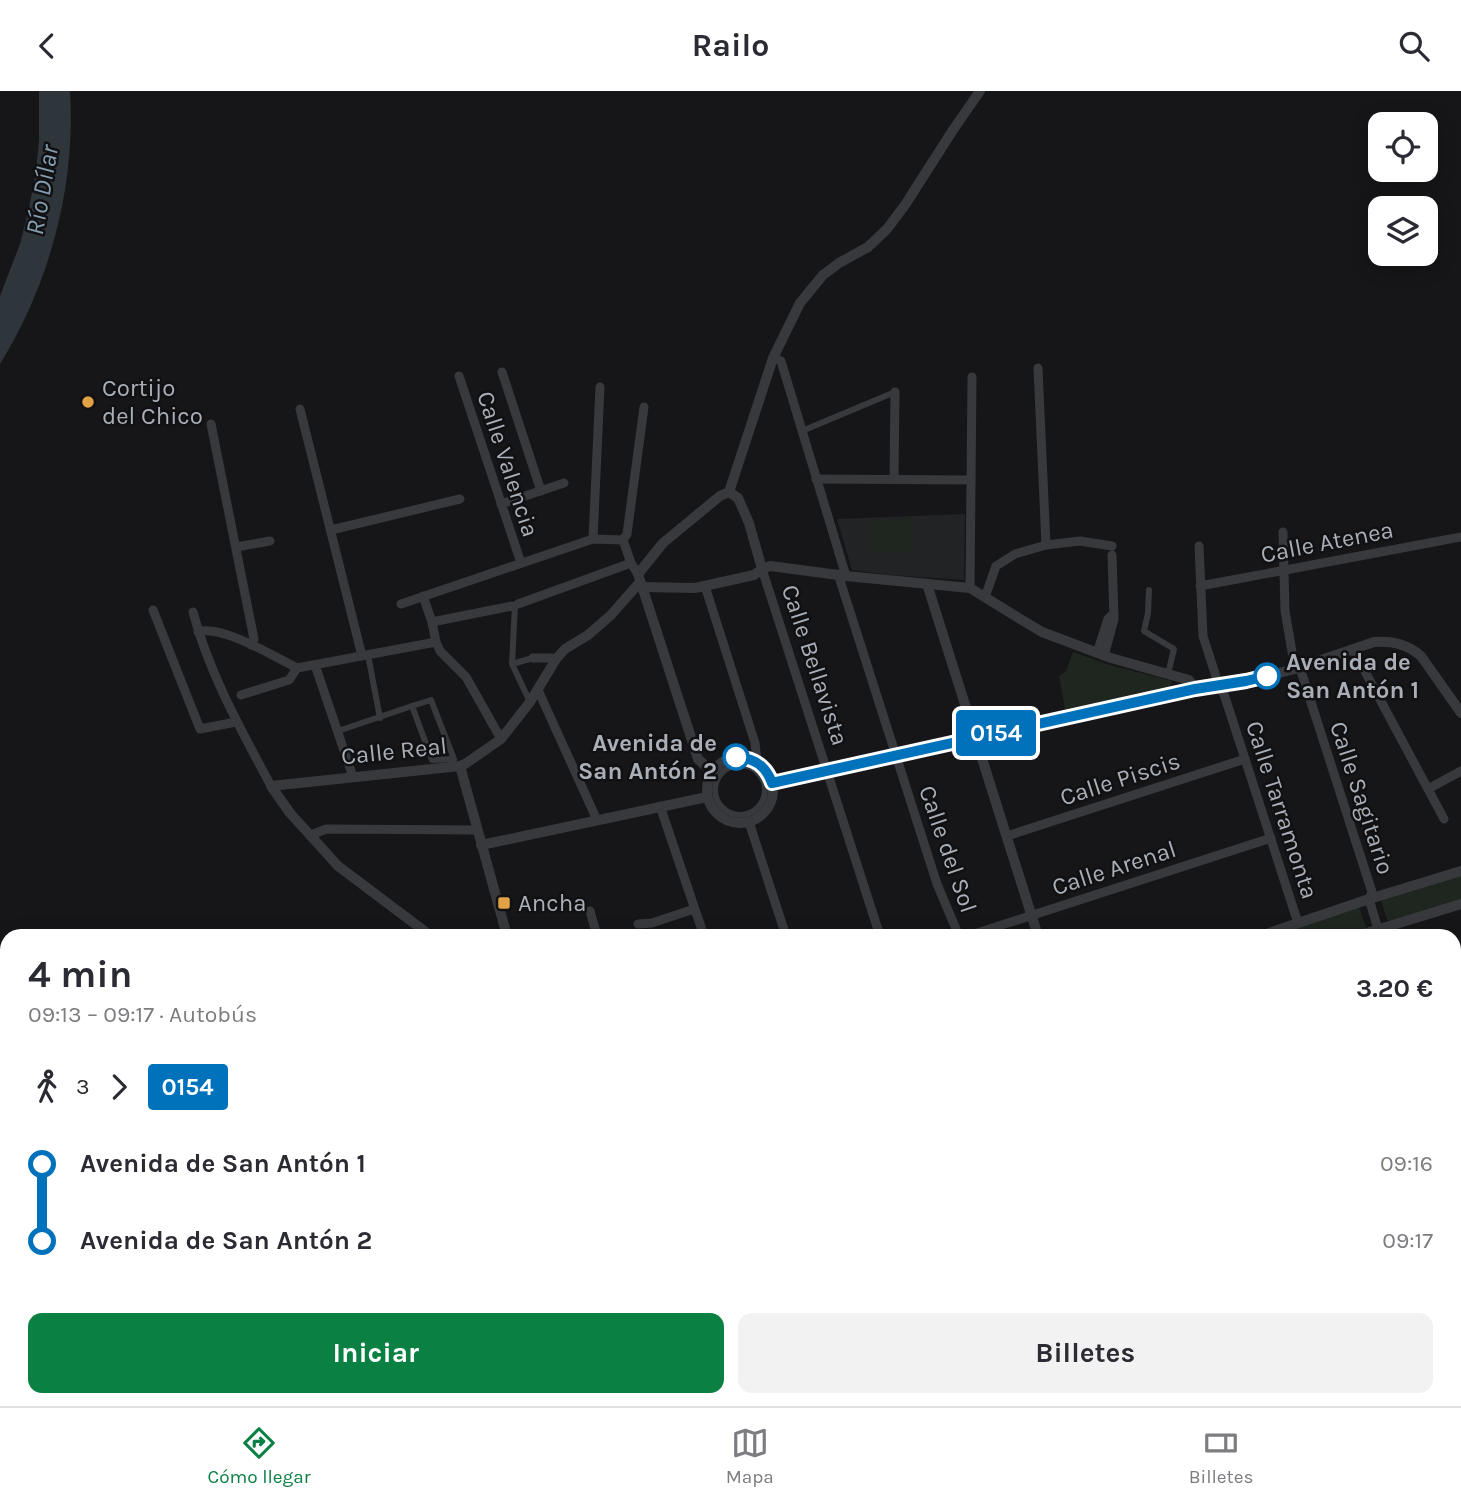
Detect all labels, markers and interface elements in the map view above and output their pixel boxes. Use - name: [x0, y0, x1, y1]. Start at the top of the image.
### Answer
- icon: back: [28, 27, 66, 65]
- text: Railo: [692, 27, 769, 64]
- icon: search: [1395, 27, 1433, 65]
- map controls: [1368, 112, 1438, 266]
- button: locate: [1368, 112, 1438, 182]
- water label: Río Dílar: [19, 142, 65, 237]
- button: layers: [1368, 196, 1438, 266]
- place label: Cortijo del Chico: [102, 374, 203, 430]
- street label: Calle Valencia: [471, 388, 545, 540]
- marker: Cortijo del Chico: [80, 394, 96, 410]
- street label: Calle Atenea: [1258, 515, 1396, 569]
- street label: Calle Bellavista: [776, 581, 854, 749]
- place label: Avenida de San Antón 1: [1286, 648, 1419, 704]
- marker: Avenida de San Antón 1: [1254, 663, 1280, 689]
- line badge: 0154: [947, 710, 1045, 756]
- street label: Calle Tarramonta: [1240, 718, 1324, 902]
- street label: Calle Sagitario: [1324, 718, 1400, 878]
- text: 0154: [970, 719, 1022, 747]
- place label: Avenida de San Antón 2: [578, 729, 717, 785]
- street label: Calle Real: [340, 732, 448, 770]
- marker: Avenida de San Antón 2: [723, 744, 749, 770]
- street label: Calle Piscis: [1056, 746, 1184, 812]
- street label: Calle del Sol: [913, 782, 983, 916]
- street label: Calle Arenal: [1049, 835, 1179, 901]
- place label: Ancha: [518, 889, 586, 917]
- marker: Ancha: [496, 895, 512, 911]
- text: 4 min: [28, 952, 132, 997]
- text: 3.20 €: [1356, 973, 1433, 1004]
- text: 09:13 – 09:17 · Autobús: [28, 1001, 257, 1028]
- icon: walk: [28, 1068, 66, 1106]
- icon: forward: [100, 1068, 138, 1106]
- text: 3: [76, 1073, 90, 1100]
- text: 0154: [162, 1073, 214, 1101]
- text: Avenida de San Antón 1: [80, 1148, 366, 1179]
- text: 09:16: [1380, 1150, 1433, 1177]
- text: Avenida de San Antón 2: [80, 1225, 372, 1256]
- text: 09:17: [1382, 1227, 1433, 1254]
- button: Iniciar: [28, 1313, 724, 1393]
- button: Billetes: [738, 1313, 1433, 1393]
- tab: Cómo llegar: [207, 1424, 311, 1488]
- tab: Mapa: [726, 1424, 774, 1488]
- tab: Billetes: [1189, 1424, 1254, 1488]

